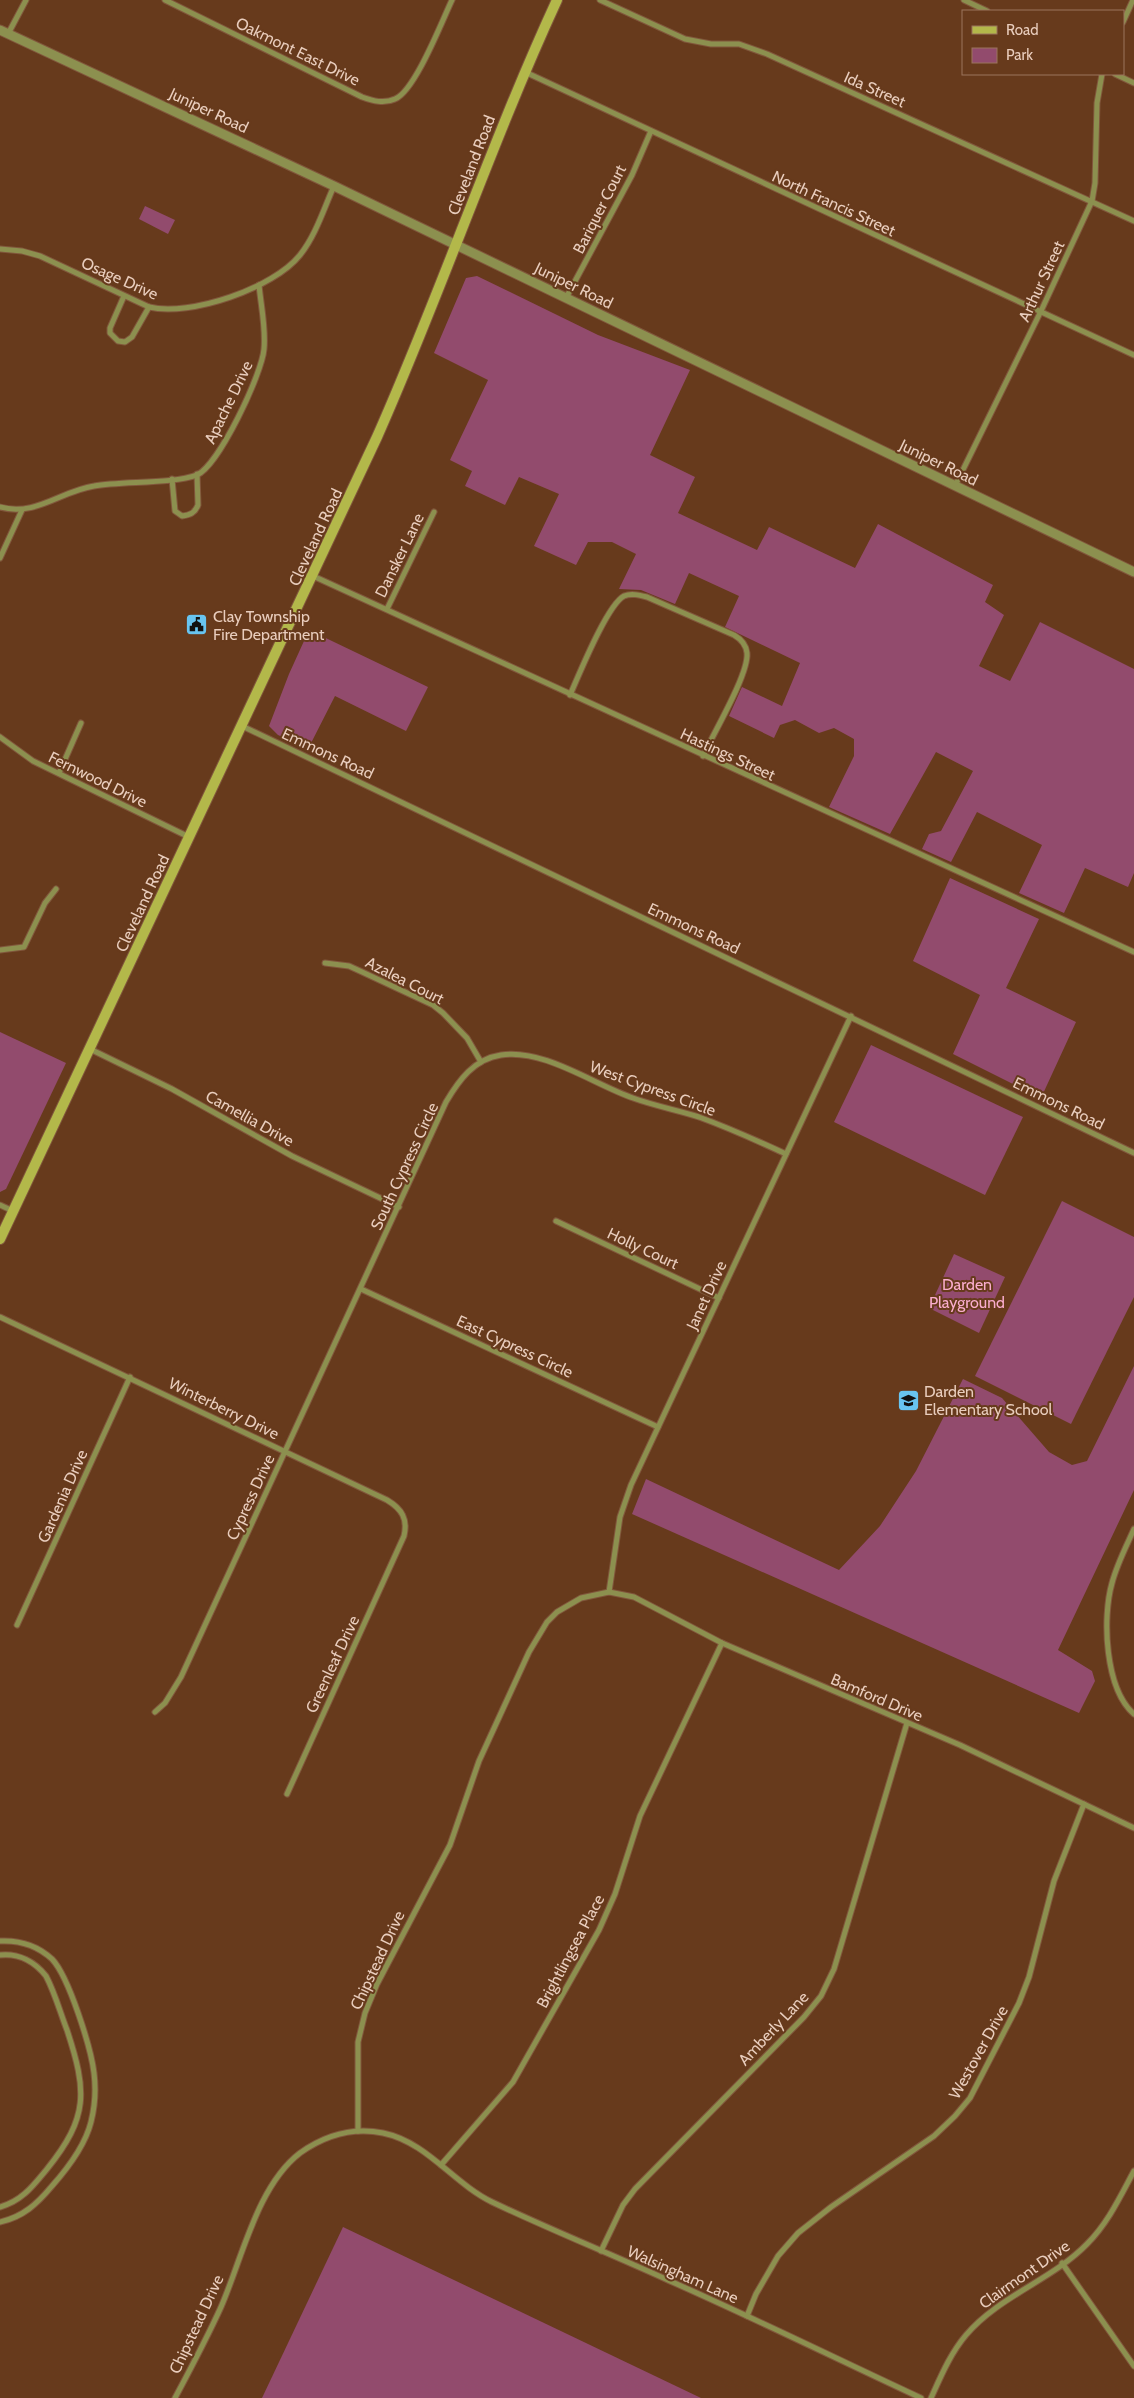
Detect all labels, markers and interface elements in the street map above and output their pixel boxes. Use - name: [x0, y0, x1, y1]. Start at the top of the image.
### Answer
- legend: [962, 10, 1124, 75]
- street label: Oakmont East Drive: [233, 13, 363, 90]
- text: Road: [1006, 21, 1039, 39]
- text: Park: [1006, 46, 1033, 64]
- street label: Ida Street: [841, 68, 909, 112]
- street label: Juniper Road: [165, 83, 251, 137]
- street label: Cleveland Road: [444, 113, 499, 218]
- street label: Bariquer Court: [569, 161, 630, 257]
- street label: North Francis Street: [769, 167, 899, 241]
- street label: Arthur Street: [1014, 237, 1069, 325]
- street label: Osage Drive: [78, 253, 161, 304]
- street label: Juniper Road: [530, 258, 616, 313]
- street label: Apache Drive: [200, 358, 257, 447]
- street label: Juniper Road: [895, 435, 981, 490]
- street label: Cleveland Road: [285, 486, 346, 589]
- street label: Dansker Lane: [371, 510, 428, 600]
- place label: Clay Township Fire Department: [213, 607, 325, 644]
- public building icon: Clay Township Fire Department: [185, 613, 209, 637]
- street label: Emmons Road: [279, 724, 377, 783]
- street label: Hastings Street: [677, 724, 779, 785]
- street label: Fernwood Drive: [45, 747, 150, 811]
- street label: Cleveland Road: [112, 852, 173, 955]
- street label: Emmons Road: [645, 899, 743, 958]
- street label: Azalea Court: [362, 953, 448, 1009]
- street label: West Cypress Circle: [587, 1057, 718, 1120]
- street label: Emmons Road: [1010, 1073, 1108, 1134]
- street label: Camellia Drive: [202, 1086, 297, 1150]
- street label: South Cypress Circle: [367, 1099, 442, 1233]
- street label: Holly Court: [604, 1224, 682, 1273]
- street label: Janet Drive: [682, 1258, 731, 1333]
- park label: Darden Playground: [929, 1275, 1005, 1312]
- street label: East Cypress Circle: [453, 1311, 576, 1382]
- street label: Winterberry Drive: [165, 1373, 282, 1443]
- place label: Darden Elementary School: [924, 1382, 1052, 1419]
- school or university icon: Darden Elementary School: [896, 1388, 920, 1412]
- street label: Gardenia Drive: [33, 1447, 91, 1546]
- street label: Cypress Drive: [222, 1451, 279, 1543]
- street label: Greenleaf Drive: [302, 1613, 363, 1716]
- street label: Bamford Drive: [828, 1670, 926, 1725]
- street label: Brightlingsea Place: [533, 1891, 608, 2011]
- street label: Chipstead Drive: [346, 1908, 409, 2013]
- street label: Amberly Lane: [734, 1987, 812, 2069]
- street label: Westover Drive: [945, 2002, 1012, 2102]
- street label: Clairmont Drive: [975, 2236, 1073, 2313]
- street label: Walsingham Lane: [624, 2241, 741, 2307]
- street label: Chipstead Drive: [165, 2272, 228, 2377]

